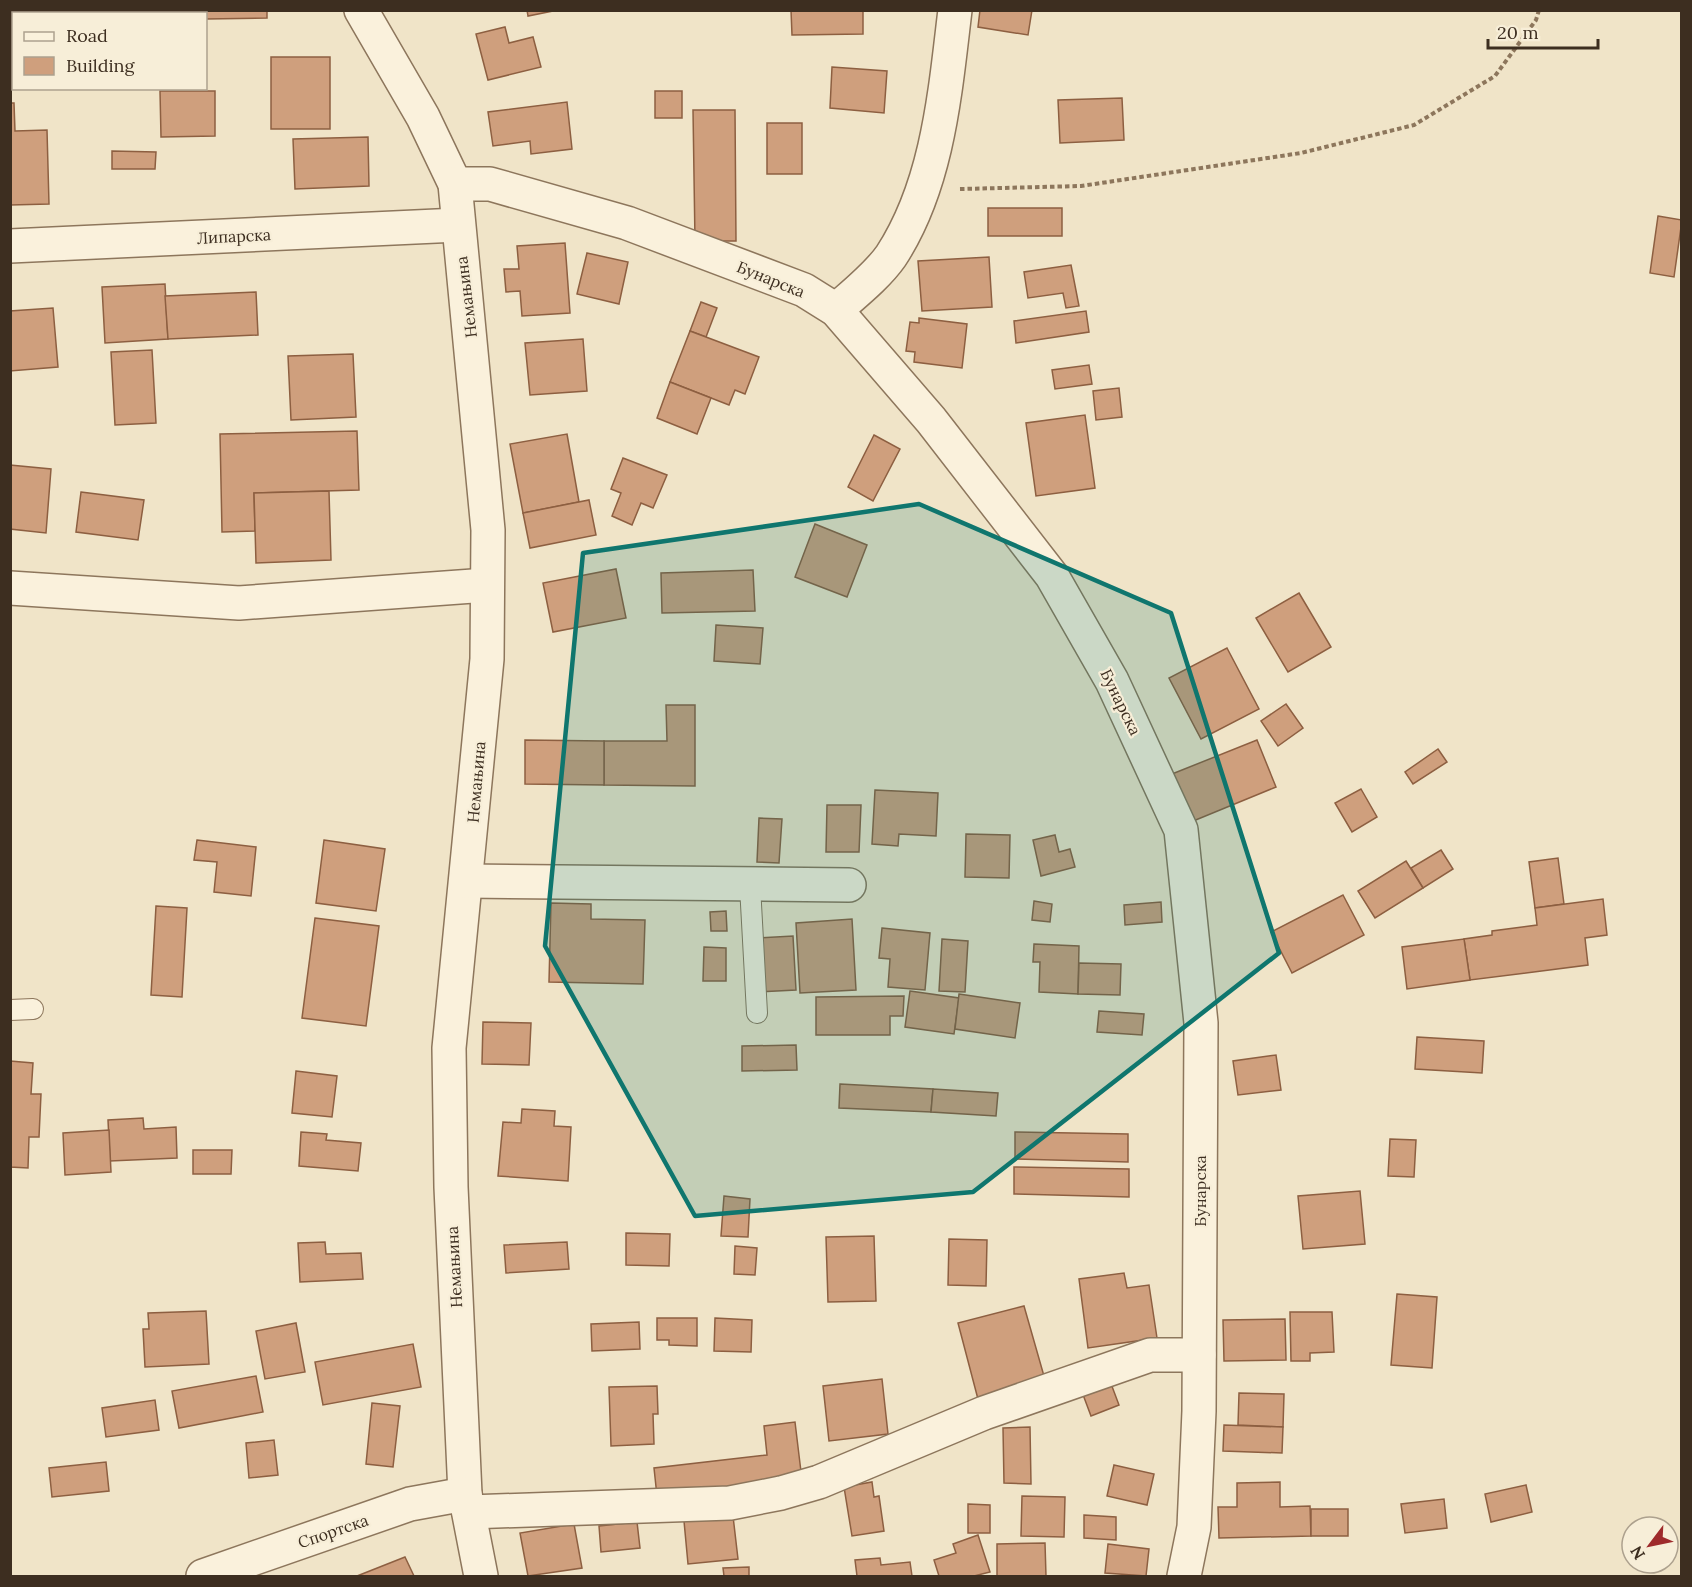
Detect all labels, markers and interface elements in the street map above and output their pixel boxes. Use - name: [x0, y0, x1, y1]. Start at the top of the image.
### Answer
- legend: [12, 12, 207, 90]
- scale bar: [1488, 12, 1598, 50]
- text: 20 m: [1497, 21, 1539, 44]
- text: Road: [66, 24, 108, 47]
- text: Building: [66, 54, 136, 77]
- street label: Липарска: [196, 224, 272, 248]
- street label: Немањина: [451, 255, 481, 339]
- street label: Бунарска: [734, 256, 808, 302]
- street label: Бунарска: [1096, 665, 1146, 739]
- street label: Немањина: [462, 740, 490, 824]
- street label: Бунарска: [1190, 1155, 1210, 1227]
- street label: Немањина: [442, 1226, 466, 1308]
- street label: Спортска: [295, 1510, 371, 1552]
- north arrow: [1620, 1515, 1680, 1575]
- text: N: [1626, 1542, 1649, 1563]

